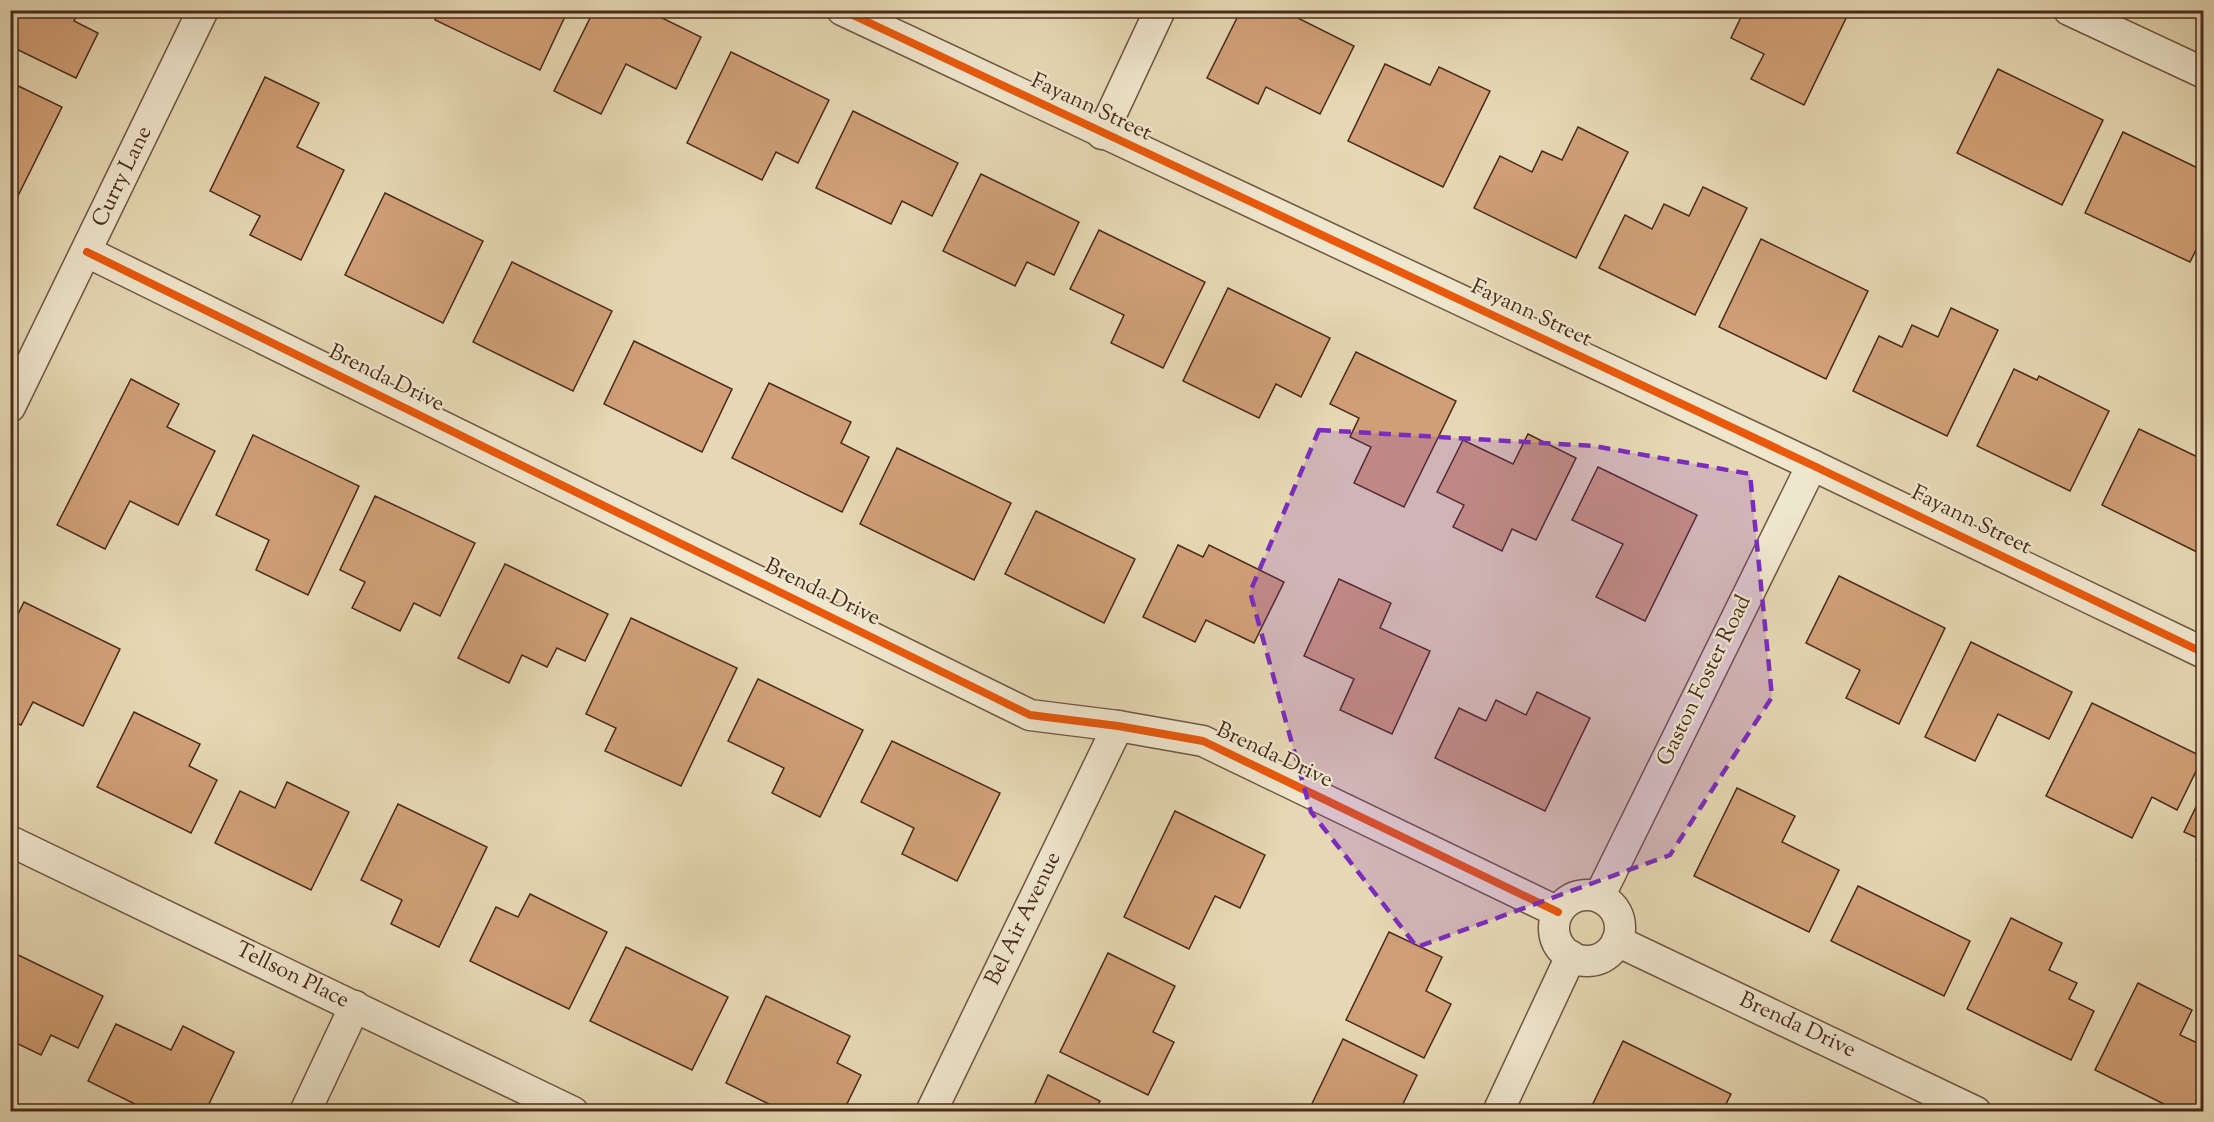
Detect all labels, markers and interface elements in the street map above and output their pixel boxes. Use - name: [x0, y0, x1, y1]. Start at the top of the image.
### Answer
- street label: Fayann Street: [1025, 66, 1157, 150]
- street label: Curry Lane: [85, 121, 161, 233]
- street label: Fayann Street: [1465, 272, 1597, 356]
- street label: Brenda Drive: [323, 337, 449, 421]
- street label: Fayann Street: [1905, 478, 2037, 564]
- street label: Brenda Drive: [759, 551, 885, 635]
- street label: Gaston Foster Road: [1650, 590, 1760, 772]
- street label: Brenda Drive: [1210, 715, 1338, 797]
- street label: Bel Air Avenue: [978, 847, 1070, 991]
- street label: Tellson Place: [230, 935, 354, 1017]
- street label: Brenda Drive: [1733, 985, 1861, 1067]

